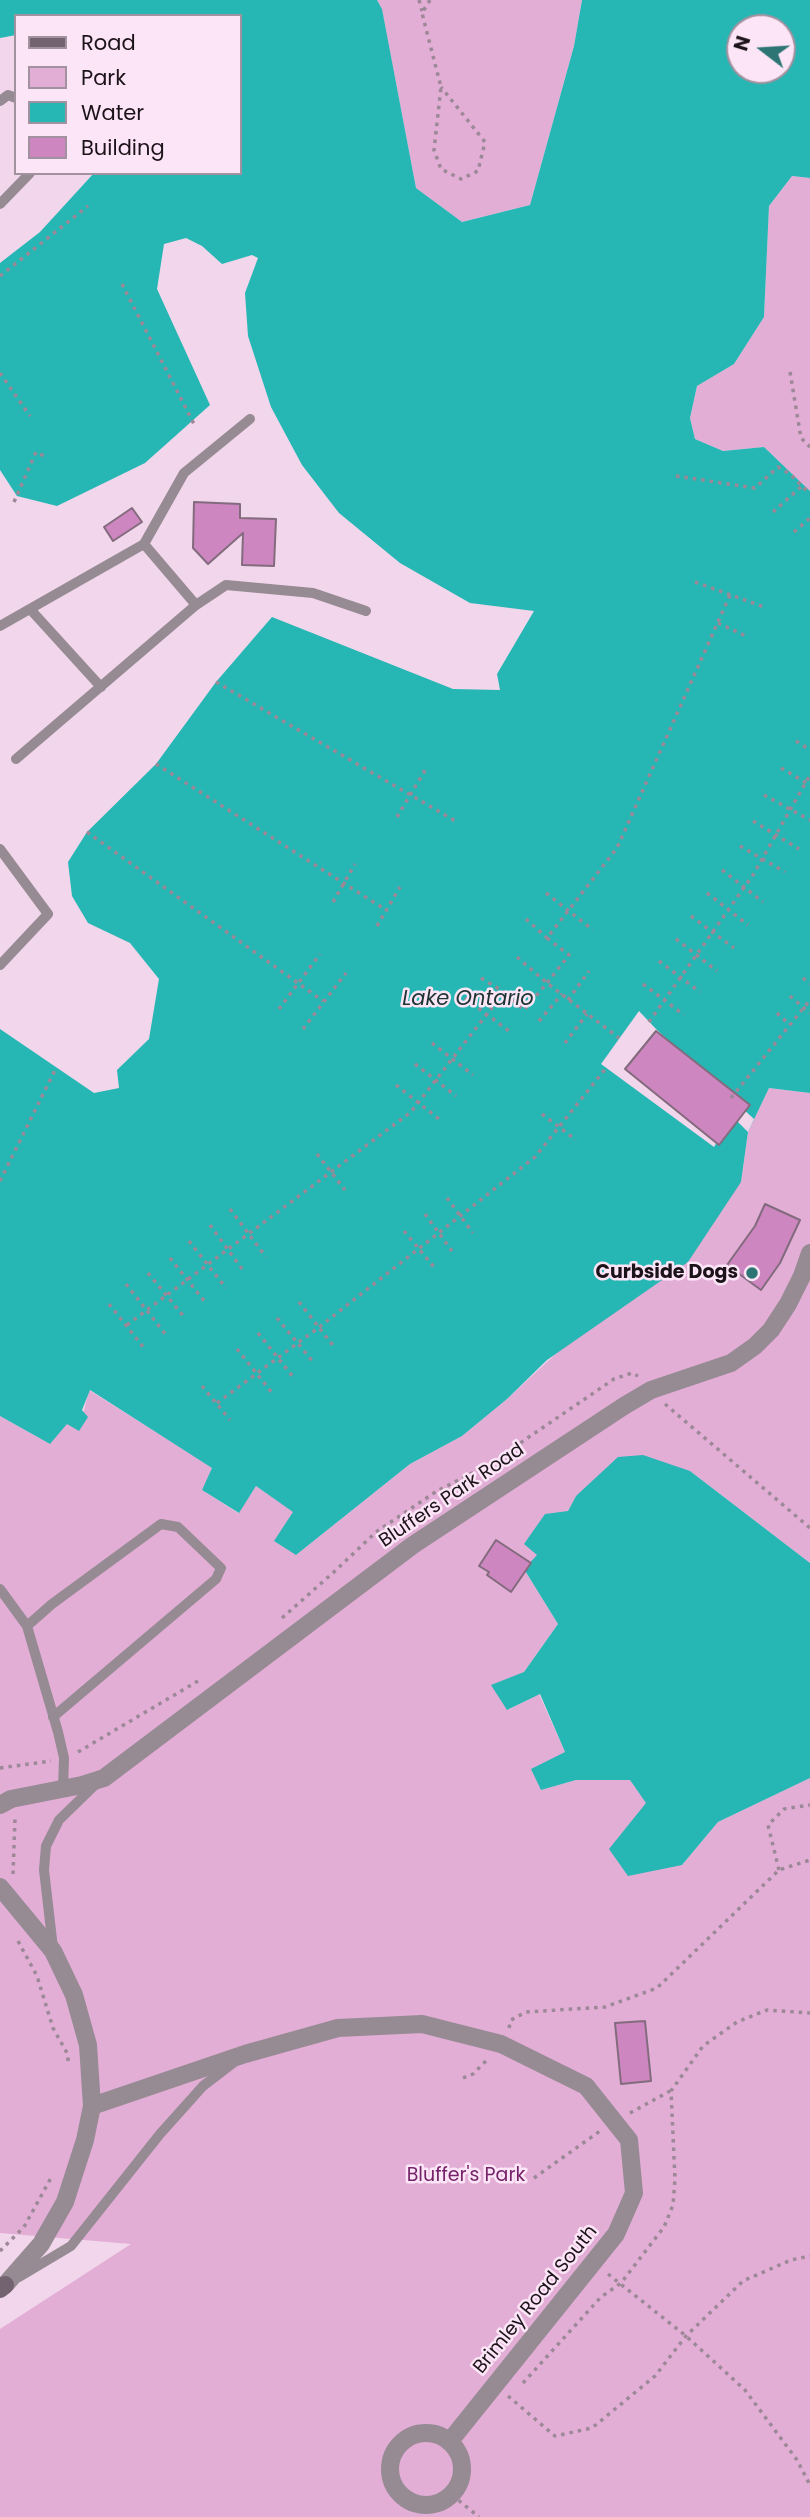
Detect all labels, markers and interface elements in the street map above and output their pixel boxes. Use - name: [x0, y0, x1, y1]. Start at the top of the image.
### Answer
- legend: [14, 14, 242, 175]
- north arrow: [726, 14, 796, 84]
- text: Road: [81, 28, 136, 57]
- text: N: [727, 33, 757, 54]
- text: Park: [81, 63, 126, 92]
- text: Water: [81, 98, 144, 127]
- text: Building: [81, 133, 165, 162]
- water label: Lake Ontario: [402, 987, 534, 1013]
- place label: Curbside Dogs: [595, 1262, 738, 1284]
- marker: Curbside Dogs: [744, 1265, 760, 1281]
- street label: Bluffers Park Road: [375, 1439, 529, 1553]
- park label: Bluffer's Park: [407, 2165, 525, 2187]
- street label: Brimley Road South: [469, 2221, 603, 2379]

